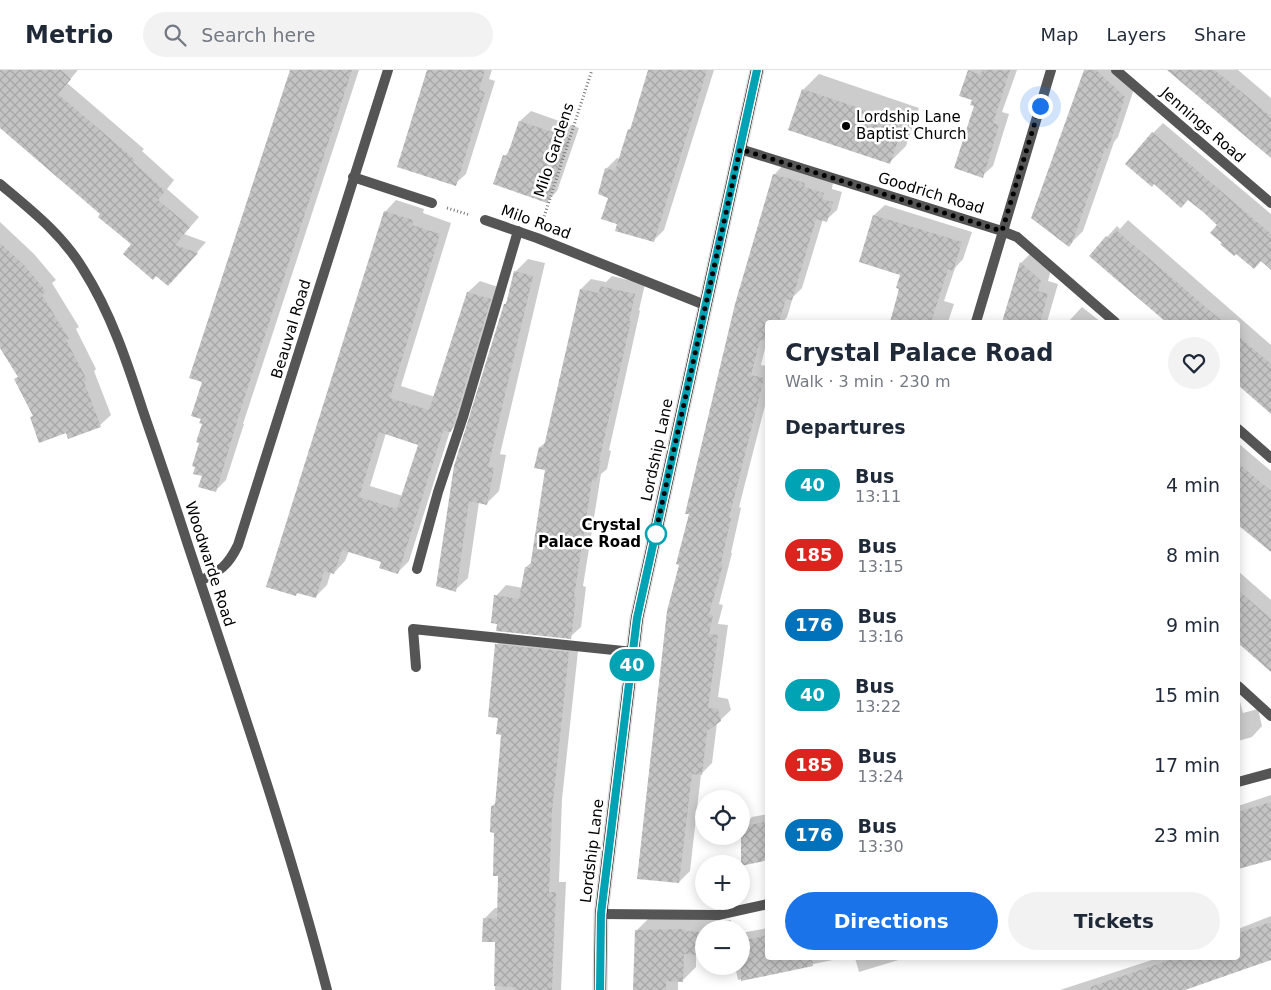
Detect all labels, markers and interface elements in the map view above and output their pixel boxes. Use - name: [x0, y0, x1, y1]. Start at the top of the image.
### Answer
- search box: [143, 12, 493, 57]
- text: Metrio: [25, 21, 113, 49]
- icon: search: [161, 21, 189, 49]
- text: Search here: [201, 24, 315, 46]
- text: Map: [1040, 24, 1078, 45]
- text: Layers: [1106, 24, 1166, 45]
- text: Share: [1194, 24, 1246, 45]
- street label: Jennings Road: [1156, 83, 1249, 167]
- your location: [1028, 94, 1053, 119]
- street label: Milo Gardens: [530, 100, 578, 199]
- place label: Lordship Lane Baptist Church: [856, 108, 967, 143]
- marker: Lordship Lane Baptist Church: [840, 120, 852, 132]
- street label: Goodrich Road: [876, 168, 986, 218]
- street label: Milo Road: [499, 201, 573, 243]
- street label: Beauval Road: [267, 277, 315, 381]
- button: heart: [1168, 337, 1220, 389]
- text: Crystal Palace Road: [785, 339, 1053, 367]
- text: Walk · 3 min · 230 m: [785, 372, 950, 391]
- street label: Lordship Lane: [637, 397, 677, 503]
- text: Departures: [785, 416, 906, 438]
- text: Bus: [855, 465, 894, 487]
- text: 40: [800, 474, 825, 495]
- text: 4 min: [1166, 474, 1220, 496]
- text: 13:11: [855, 487, 901, 506]
- street label: Woodwarde Road: [181, 499, 239, 629]
- place label: Crystal Palace Road: [538, 516, 641, 551]
- marker: Crystal Palace Road: [645, 523, 667, 545]
- text: Bus: [858, 535, 897, 557]
- text: 185: [795, 544, 833, 565]
- text: 8 min: [1166, 544, 1220, 566]
- text: 13:15: [858, 557, 904, 576]
- text: Bus: [858, 605, 897, 627]
- text: 176: [795, 614, 833, 635]
- text: 9 min: [1166, 614, 1220, 636]
- text: 13:16: [858, 627, 904, 646]
- line badge: 40: [610, 649, 654, 681]
- text: 40: [619, 654, 645, 675]
- text: Bus: [855, 675, 894, 697]
- text: 40: [800, 684, 825, 705]
- text: 15 min: [1154, 684, 1220, 706]
- text: 13:22: [855, 697, 901, 716]
- text: Bus: [858, 745, 897, 767]
- text: 185: [795, 754, 833, 775]
- text: 17 min: [1154, 754, 1220, 776]
- text: 13:24: [858, 767, 904, 786]
- map controls: [695, 790, 750, 975]
- button: locate: [695, 790, 750, 845]
- street label: Lordship Lane: [577, 798, 607, 904]
- text: Bus: [858, 815, 897, 837]
- text: 176: [795, 824, 833, 845]
- text: 23 min: [1154, 824, 1220, 846]
- text: 13:30: [858, 837, 904, 856]
- button: +: [695, 855, 750, 910]
- button: Directions: [785, 892, 998, 950]
- button: Tickets: [1008, 892, 1220, 950]
- button: −: [695, 920, 750, 975]

